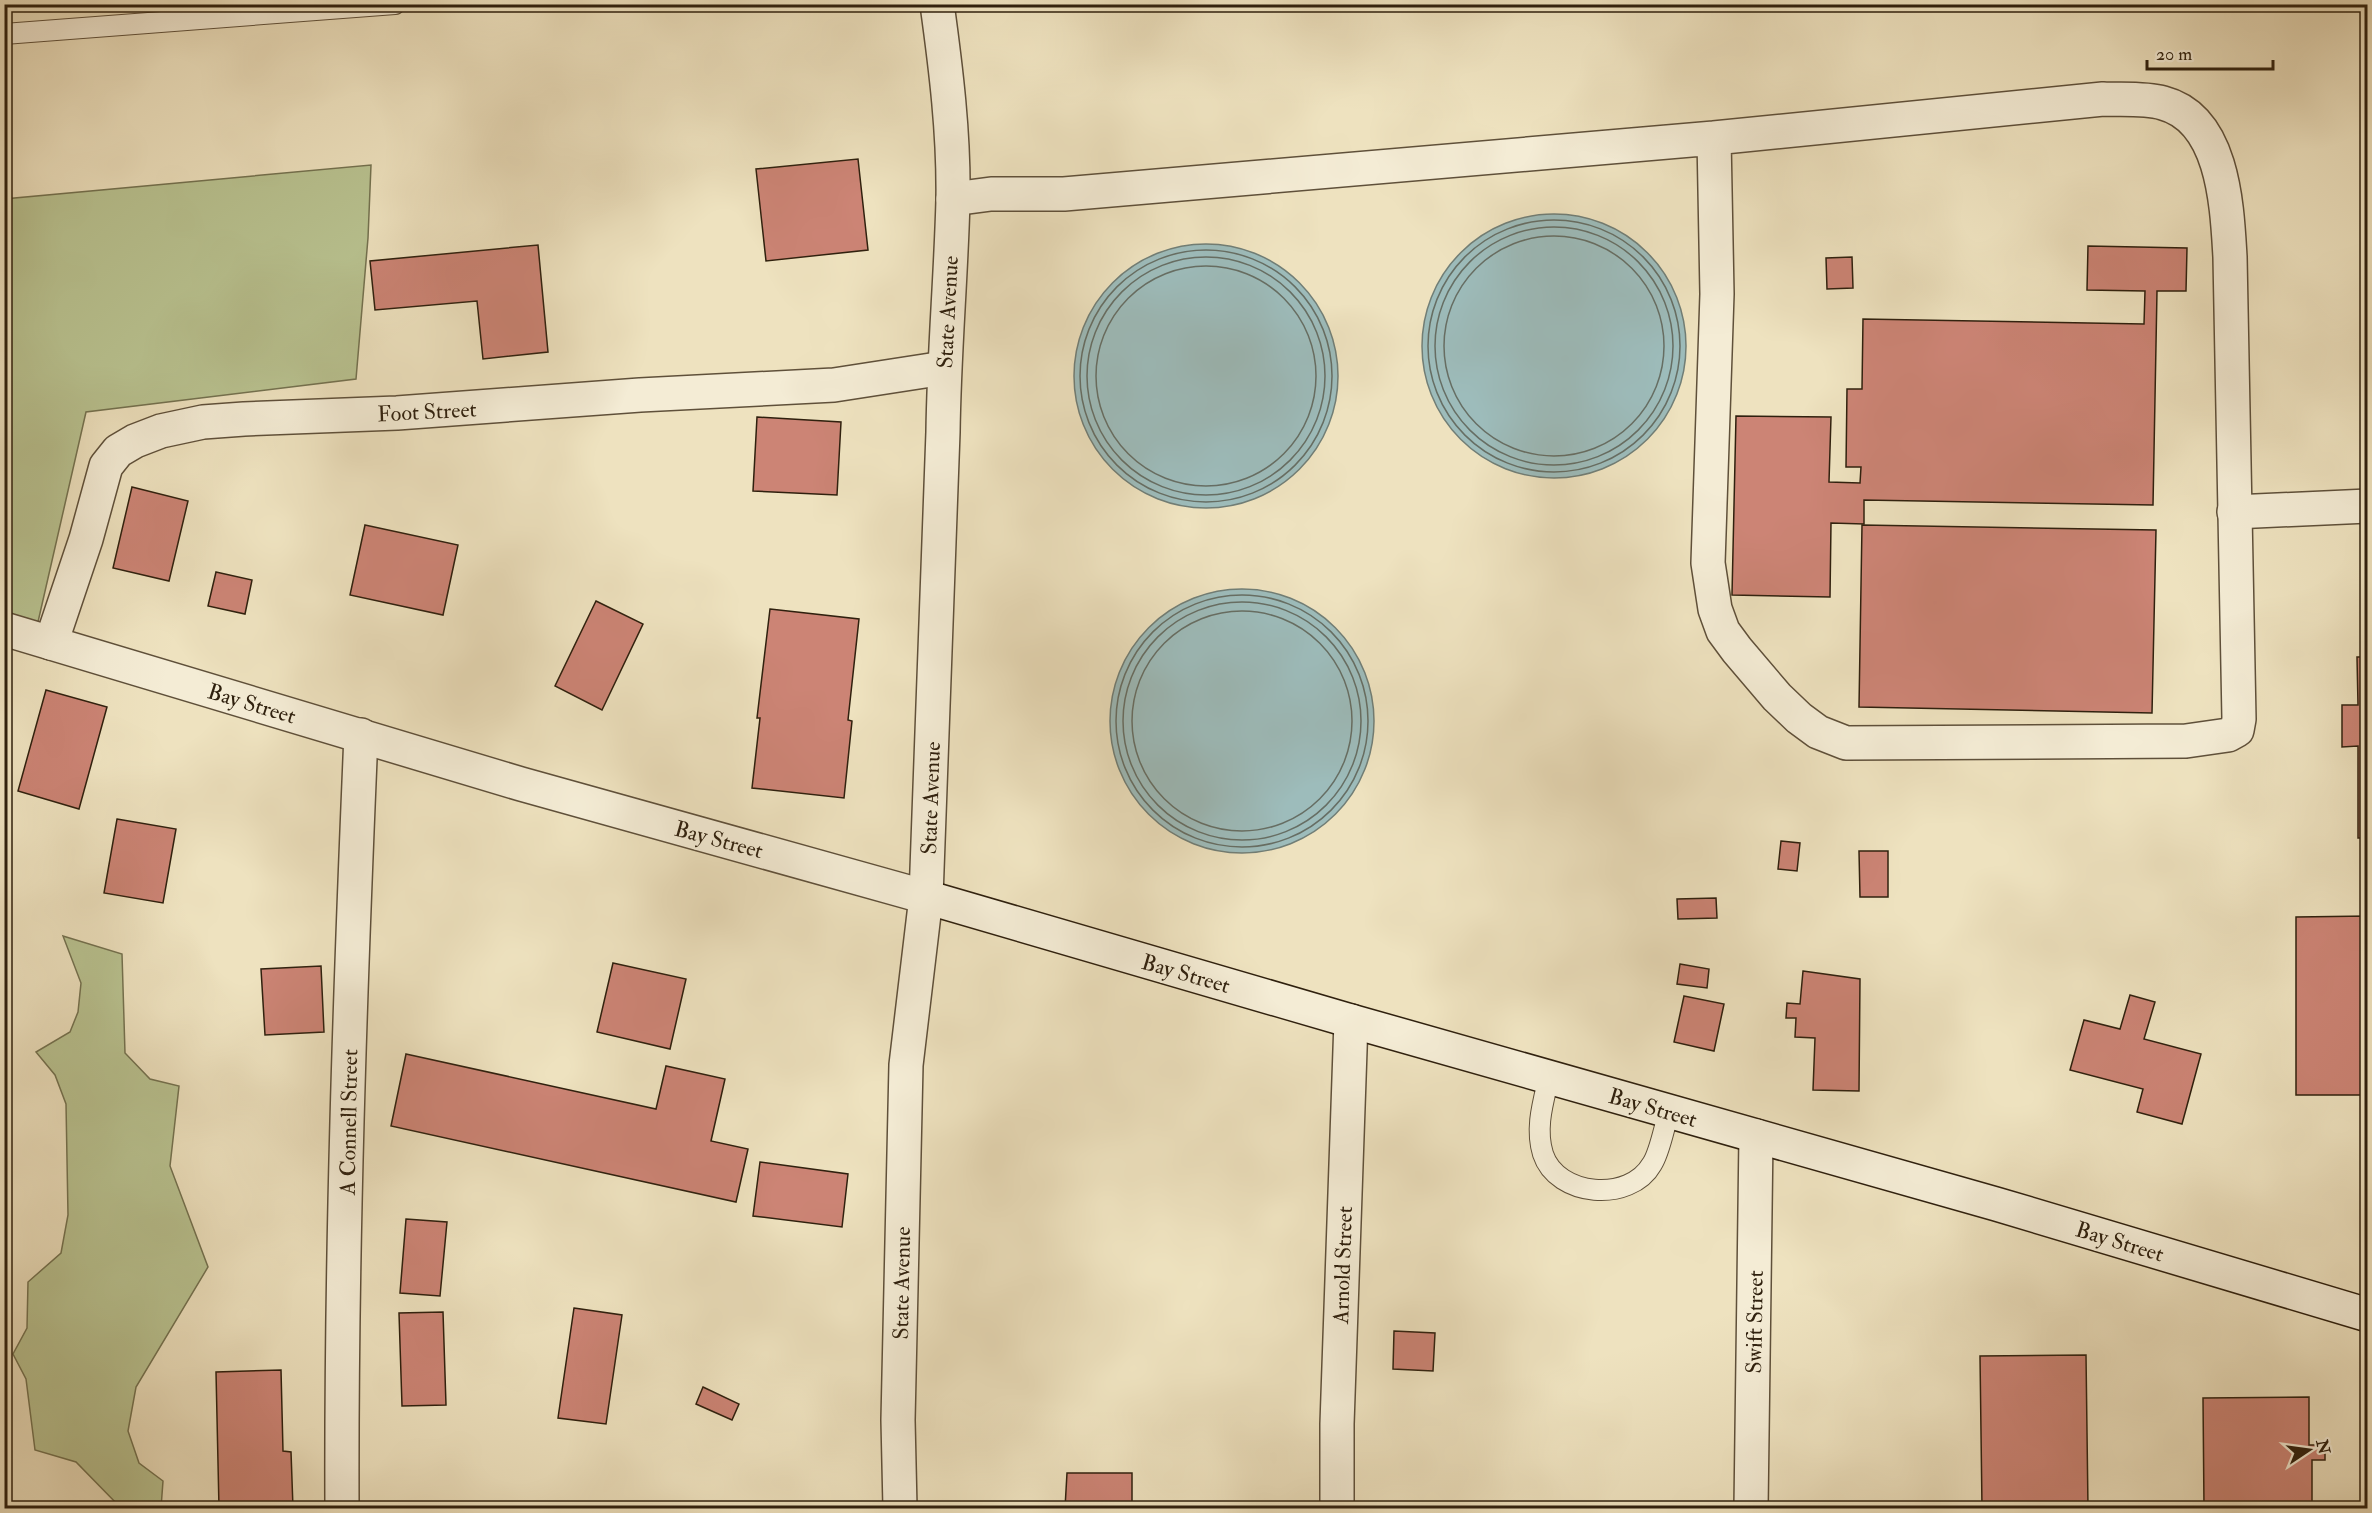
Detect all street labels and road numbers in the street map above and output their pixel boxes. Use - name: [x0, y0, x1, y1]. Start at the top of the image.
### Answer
- street label: State Avenue: [931, 255, 965, 369]
- street label: Foot Street: [377, 395, 477, 429]
- street label: Bay Street: [204, 677, 299, 731]
- street label: State Avenue: [915, 741, 947, 855]
- street label: Bay Street: [671, 815, 766, 865]
- street label: Bay Street: [1138, 948, 1233, 1000]
- street label: A Connell Street: [334, 1049, 364, 1196]
- street label: Bay Street: [1605, 1082, 1700, 1134]
- street label: Arnold Street: [1327, 1206, 1359, 1325]
- street label: Bay Street: [2072, 1215, 2167, 1269]
- street label: State Avenue: [887, 1226, 917, 1340]
- street label: Swift Street: [1740, 1270, 1770, 1374]

